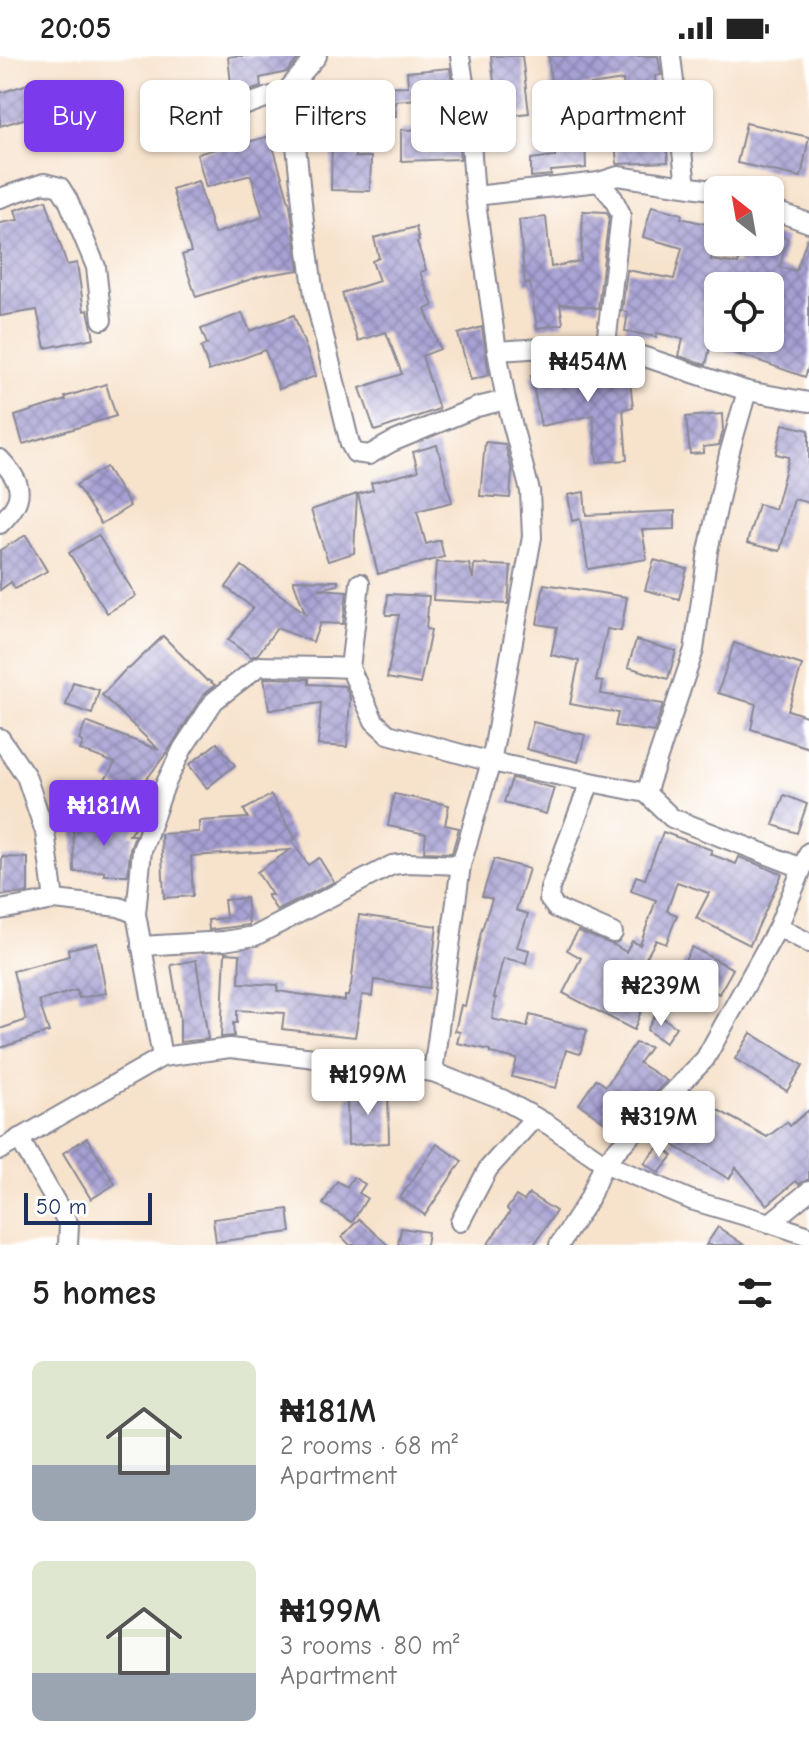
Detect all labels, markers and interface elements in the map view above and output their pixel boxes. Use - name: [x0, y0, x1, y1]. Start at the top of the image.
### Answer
- text: 20:05: [40, 11, 111, 46]
- chip: Buy: [24, 80, 124, 152]
- chip: Rent: [140, 80, 250, 152]
- chip: Filters: [266, 80, 395, 152]
- chip: New: [411, 80, 516, 152]
- chip: Apartment: [532, 80, 713, 152]
- north arrow: [704, 176, 784, 256]
- map controls: [704, 176, 784, 352]
- button: locate: [704, 272, 784, 352]
- pin: ₦454M: [532, 336, 644, 404]
- text: ₦454M: [549, 347, 627, 377]
- pin: ₦181M: [48, 780, 160, 848]
- text: ₦181M: [67, 791, 141, 821]
- pin: ₦239M: [605, 960, 717, 1028]
- text: ₦239M: [621, 971, 701, 1001]
- pin: ₦199M: [312, 1049, 424, 1117]
- text: ₦199M: [329, 1060, 407, 1090]
- pin: ₦319M: [603, 1091, 715, 1159]
- text: ₦319M: [621, 1102, 697, 1132]
- scale bar: [24, 1189, 152, 1225]
- text: 50 m: [36, 1194, 87, 1220]
- icon: filters: [733, 1271, 777, 1315]
- text: 5 homes: [32, 1273, 156, 1313]
- text: ₦181M: [280, 1391, 376, 1431]
- icon: home: [96, 1393, 192, 1489]
- text: 2 rooms · 68 m²: [280, 1431, 458, 1461]
- text: Apartment: [280, 1461, 396, 1491]
- text: ₦199M: [280, 1591, 381, 1631]
- icon: home: [96, 1593, 192, 1689]
- text: 3 rooms · 80 m²: [280, 1631, 459, 1661]
- text: Apartment: [280, 1661, 396, 1691]

